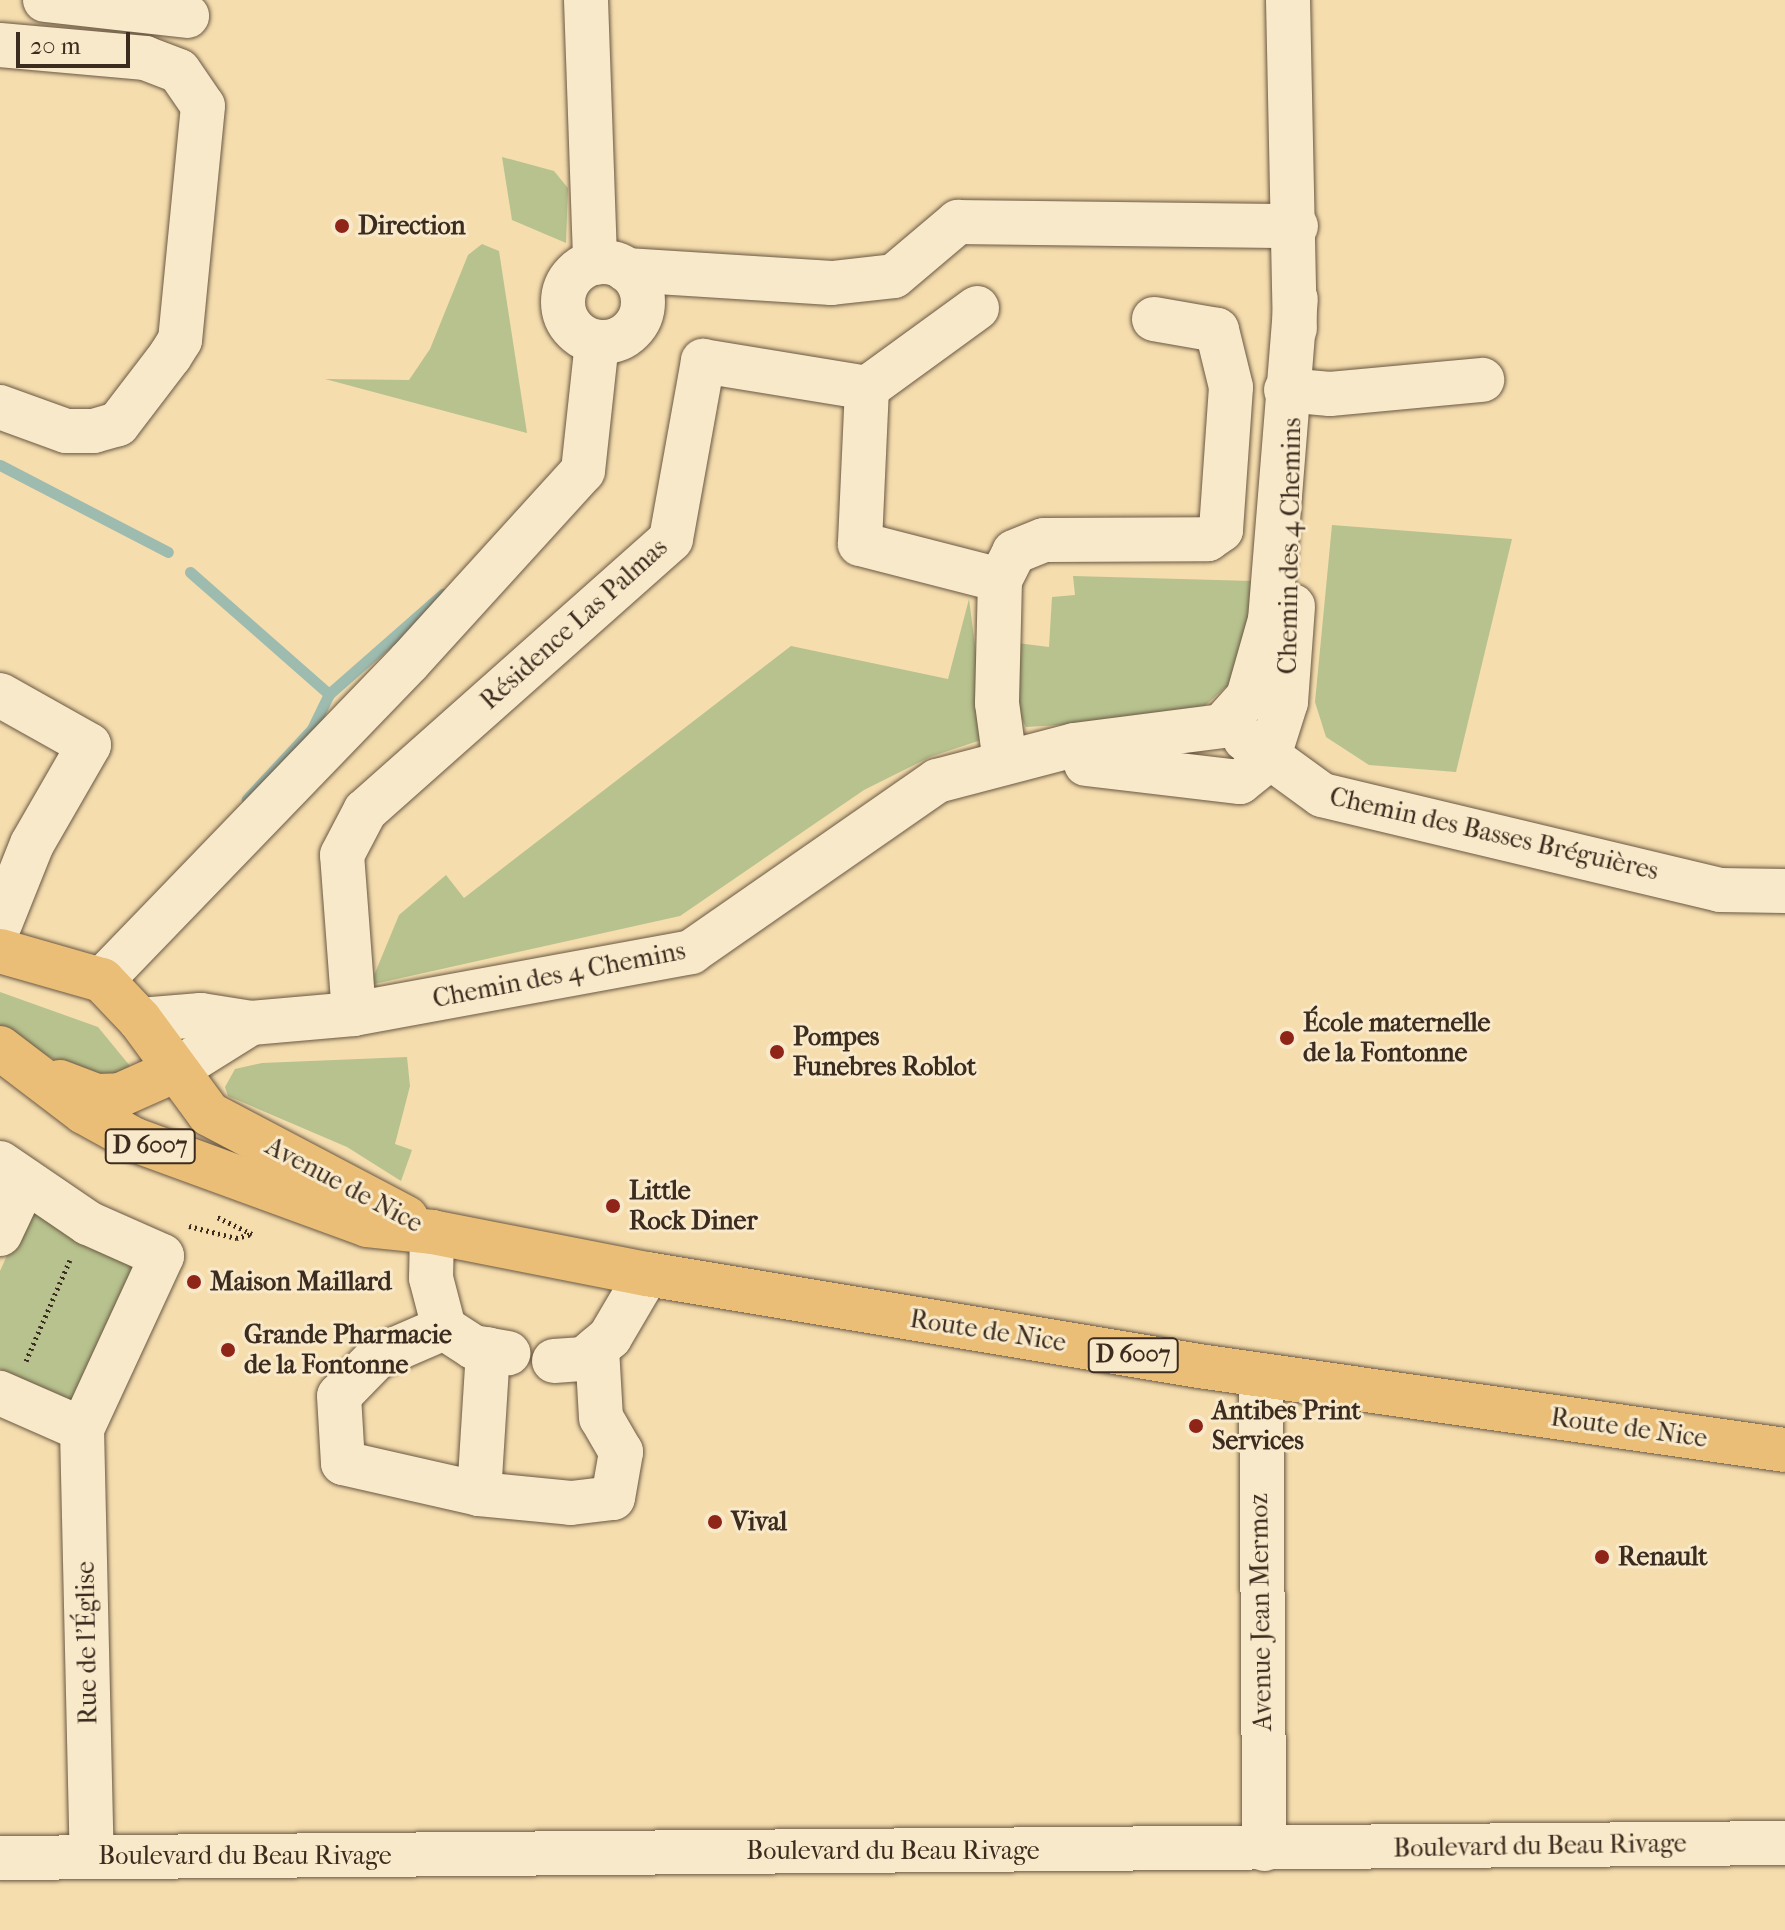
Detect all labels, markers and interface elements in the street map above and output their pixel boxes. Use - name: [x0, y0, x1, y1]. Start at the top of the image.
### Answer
- scale bar: [20, 16, 134, 66]
- text: 20 m: [30, 32, 81, 60]
- place label: Direction: [358, 210, 466, 242]
- marker: Direction: [333, 217, 351, 235]
- street label: Chemin des 4 Chemins: [1272, 417, 1308, 675]
- street label: Résidence Las Palmas: [474, 532, 674, 716]
- street label: Chemin des Basses Bréguières: [1327, 781, 1661, 887]
- street label: Chemin des 4 Chemins: [430, 935, 688, 1015]
- place label: École maternelle de la Fontonne: [1303, 1007, 1490, 1068]
- place label: Pompes Funebres Roblot: [793, 1021, 976, 1082]
- marker: École maternelle de la Fontonne: [1278, 1029, 1296, 1047]
- marker: Pompes Funebres Roblot: [768, 1043, 786, 1061]
- road number: D 6007: [104, 1126, 196, 1166]
- street label: Avenue de Nice: [260, 1131, 428, 1239]
- place label: Little Rock Diner: [629, 1175, 757, 1236]
- marker: Little Rock Diner: [604, 1197, 622, 1215]
- place label: Maison Maillard: [210, 1266, 392, 1298]
- marker: Maison Maillard: [185, 1273, 203, 1291]
- street label: Route de Nice: [908, 1303, 1068, 1359]
- place label: Grande Pharmacie de la Fontonne: [244, 1319, 452, 1380]
- road number: D 6007: [1087, 1335, 1179, 1375]
- marker: Grande Pharmacie de la Fontonne: [219, 1341, 237, 1359]
- place label: Antibes Print Services: [1212, 1395, 1361, 1456]
- street label: Route de Nice: [1549, 1402, 1709, 1454]
- marker: Antibes Print Services: [1187, 1417, 1205, 1435]
- street label: Avenue Jean Mermoz: [1243, 1493, 1279, 1731]
- place label: Vival: [731, 1506, 787, 1538]
- marker: Vival: [706, 1513, 724, 1531]
- place label: Renault: [1618, 1541, 1707, 1573]
- marker: Renault: [1593, 1548, 1611, 1566]
- street label: Rue de l'Église: [70, 1561, 104, 1725]
- street label: Boulevard du Beau Rivage: [1393, 1828, 1687, 1864]
- street label: Boulevard du Beau Rivage: [746, 1835, 1040, 1867]
- street label: Boulevard du Beau Rivage: [98, 1840, 392, 1872]

